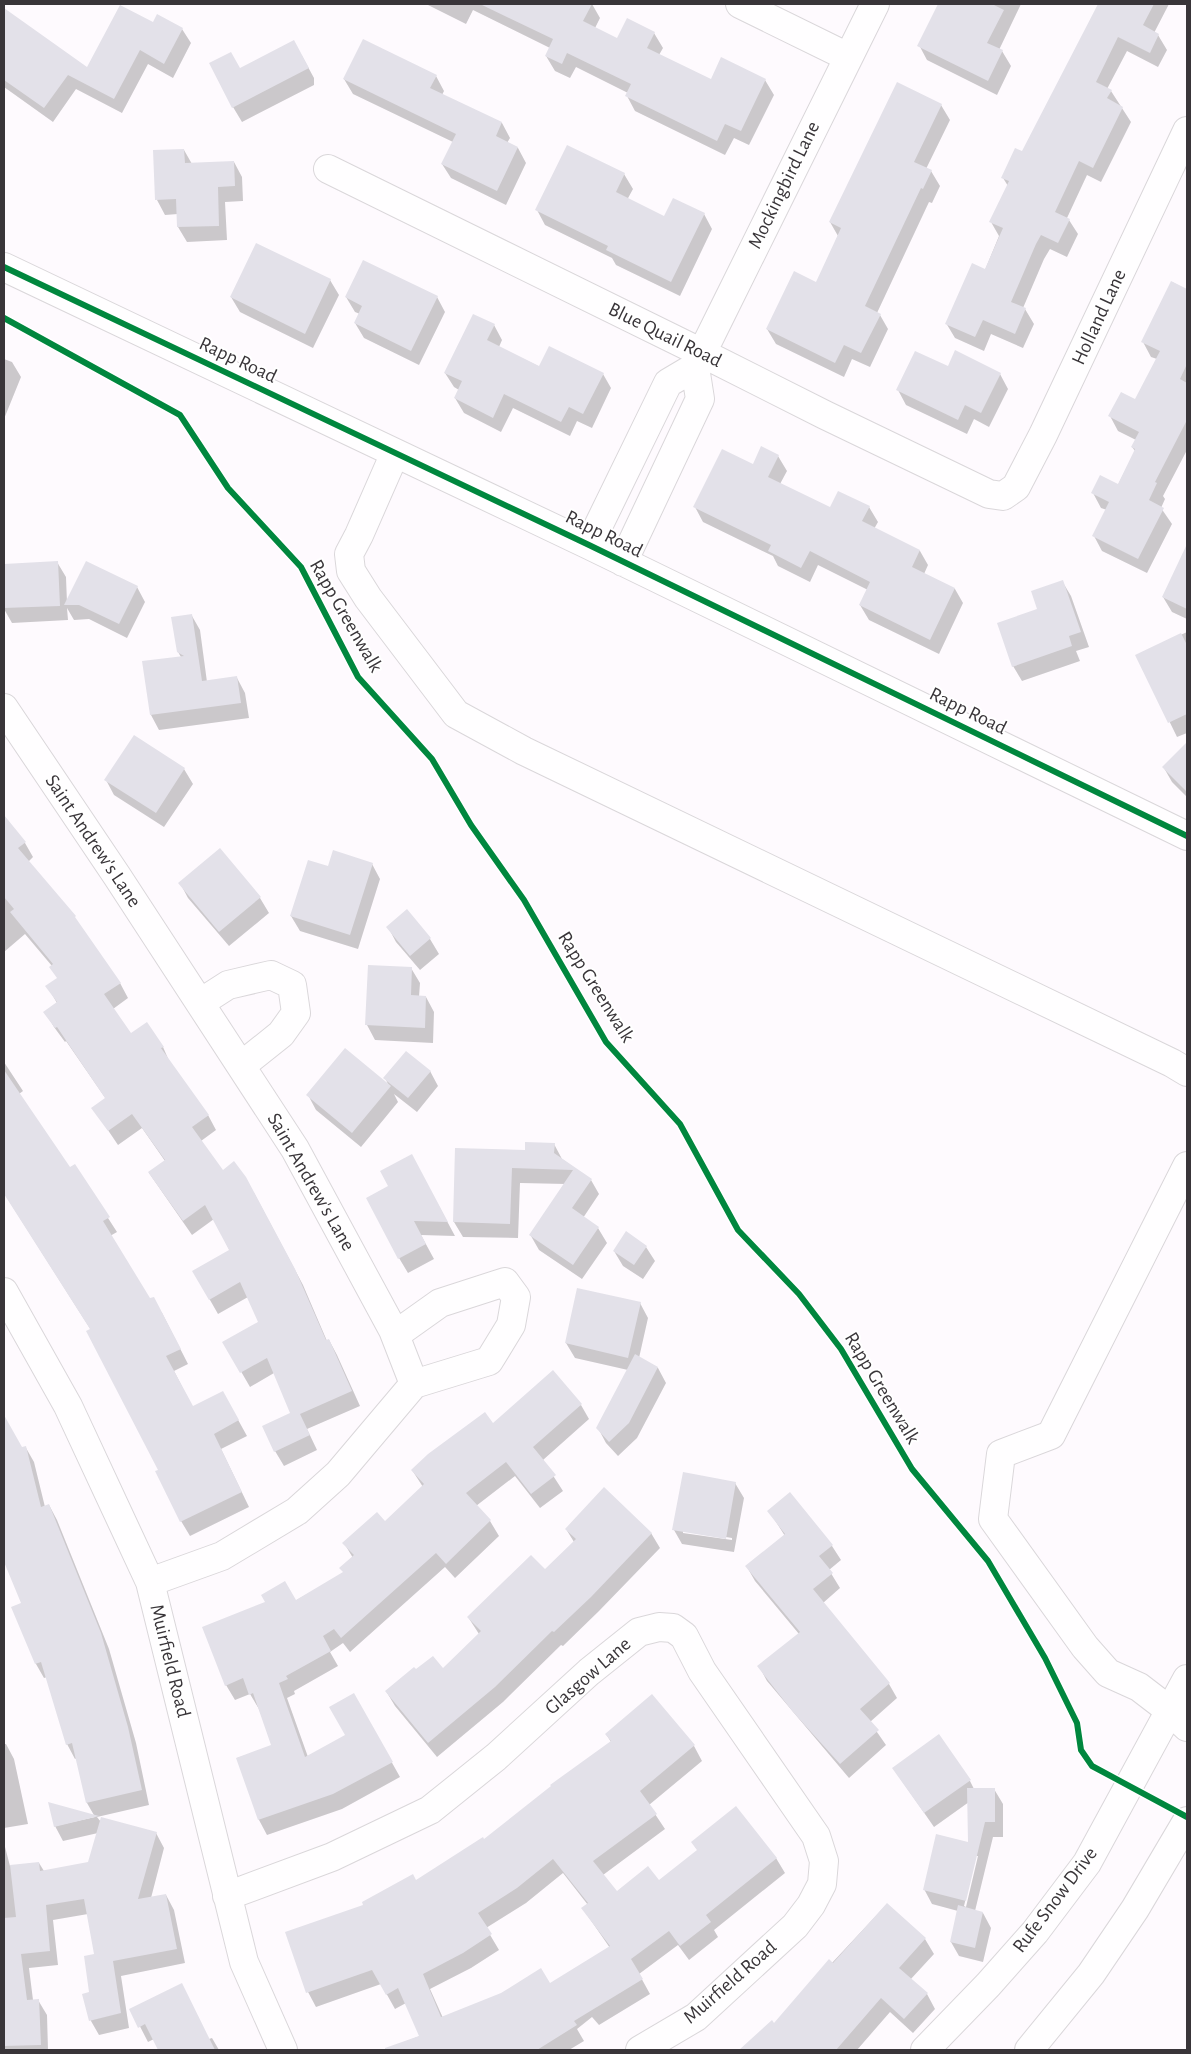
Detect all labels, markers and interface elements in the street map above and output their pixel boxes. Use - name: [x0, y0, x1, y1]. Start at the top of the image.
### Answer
- street label: Mockingbird Lane: [745, 118, 823, 252]
- street label: Holland Lane: [1068, 266, 1130, 368]
- street label: Blue Quail Road: [605, 299, 725, 371]
- street label: Rapp Road: [196, 333, 280, 387]
- street label: Rapp Road: [562, 507, 646, 561]
- street label: Rapp Greenwalk: [306, 556, 386, 676]
- street label: Rapp Road: [926, 684, 1010, 738]
- street label: Saint Andrew's Lane: [41, 771, 145, 911]
- street label: Rapp Greenwalk: [554, 928, 638, 1046]
- street label: Saint Andrew's Lane: [264, 1110, 358, 1254]
- street label: Rapp Greenwalk: [841, 1329, 923, 1447]
- street label: Muirfield Road: [146, 1603, 194, 1719]
- street label: Glasgow Lane: [541, 1634, 635, 1718]
- street label: Rufe Snow Drive: [1009, 1844, 1101, 1956]
- street label: Muirfield Road: [680, 1937, 780, 2027]

